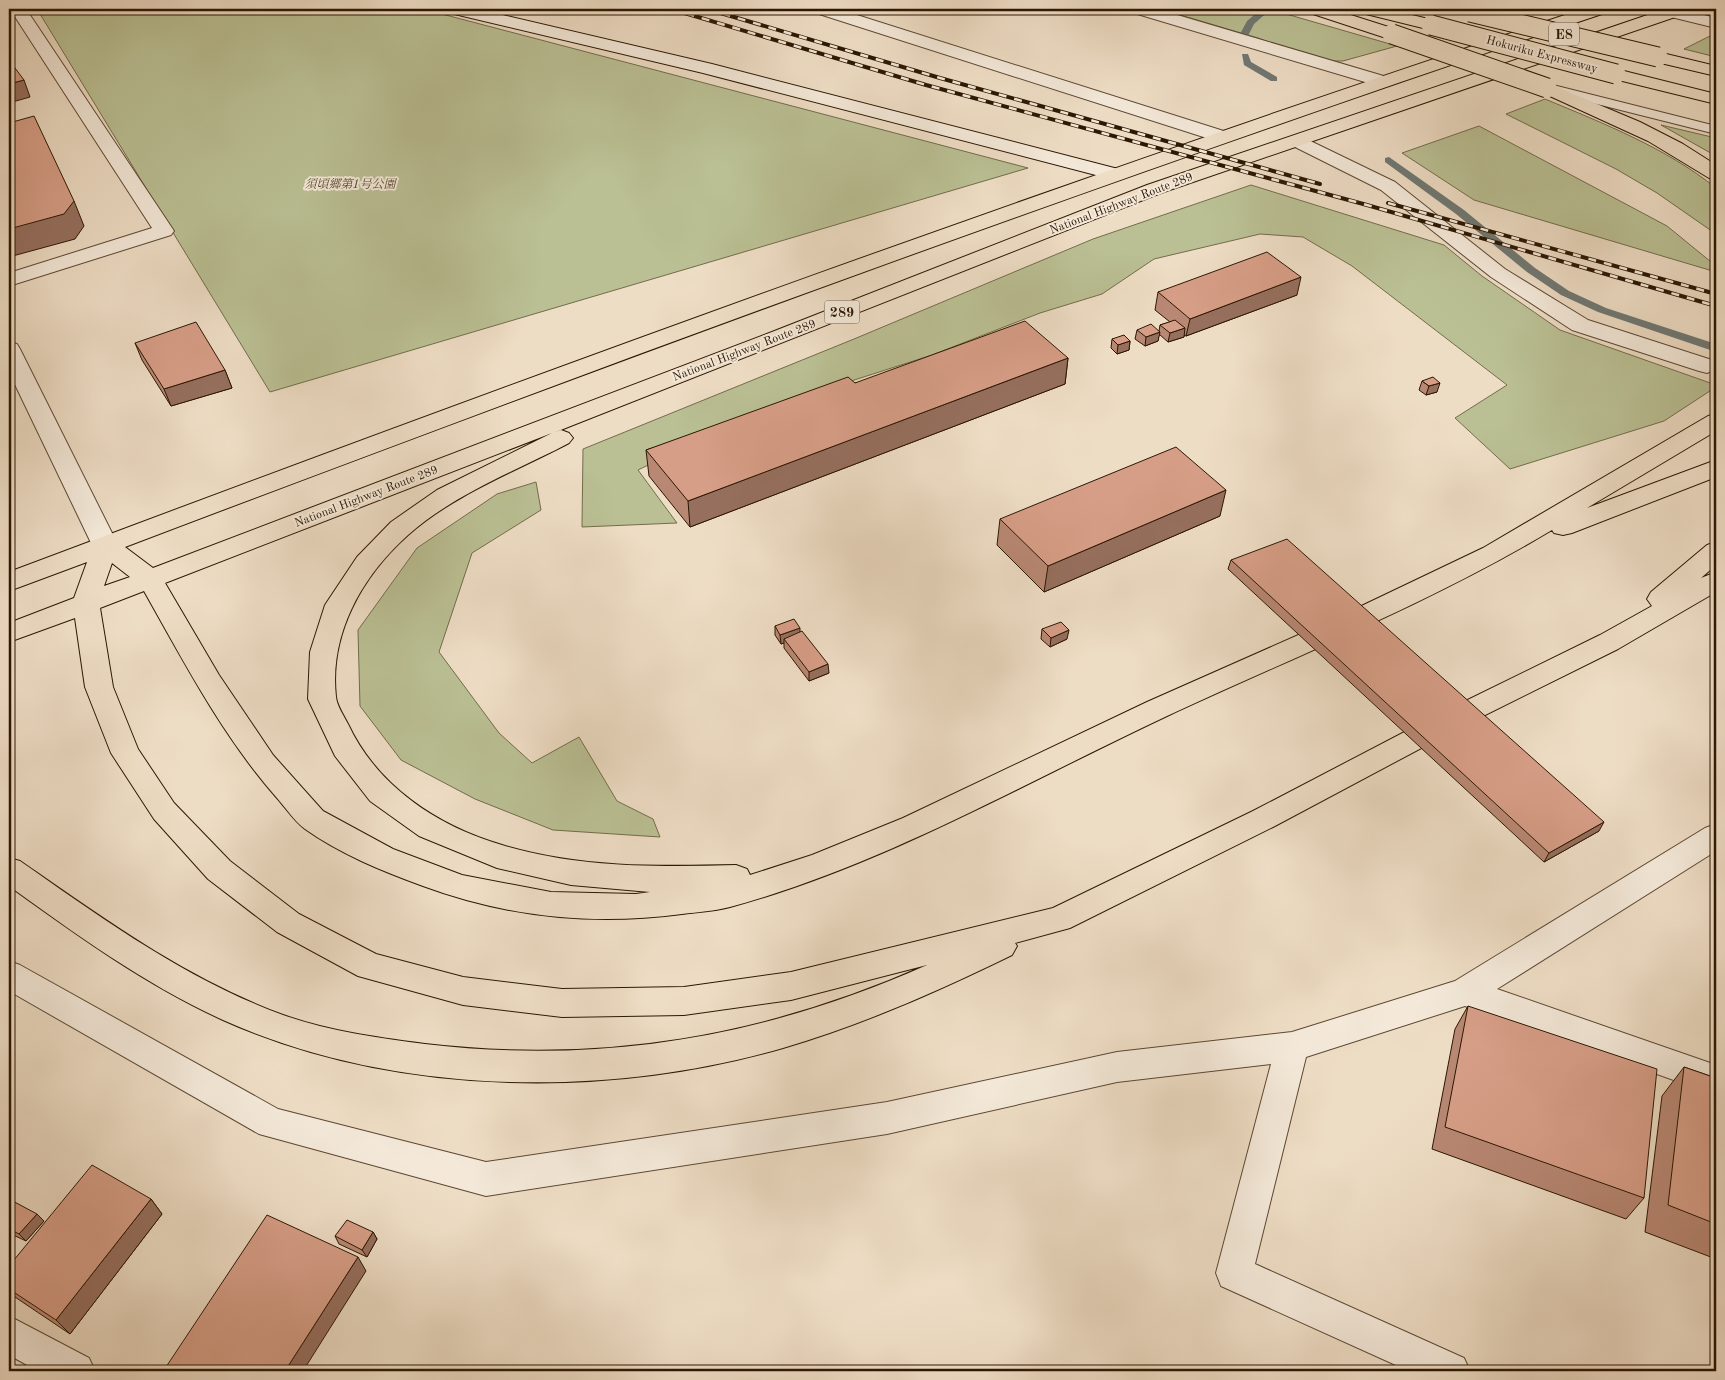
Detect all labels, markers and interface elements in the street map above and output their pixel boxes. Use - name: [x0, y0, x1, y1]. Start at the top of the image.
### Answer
- road number: E8: [1549, 22, 1579, 46]
- street label: Hokuriku Expressway: [1485, 34, 1599, 76]
- street label: National Highway Route 289: [1048, 171, 1195, 237]
- park label: 須頃郷第1号公園: [305, 177, 397, 191]
- road number: 289: [824, 300, 860, 324]
- street label: National Highway Route 289: [671, 318, 818, 384]
- street label: National Highway Route 289: [293, 464, 440, 530]

